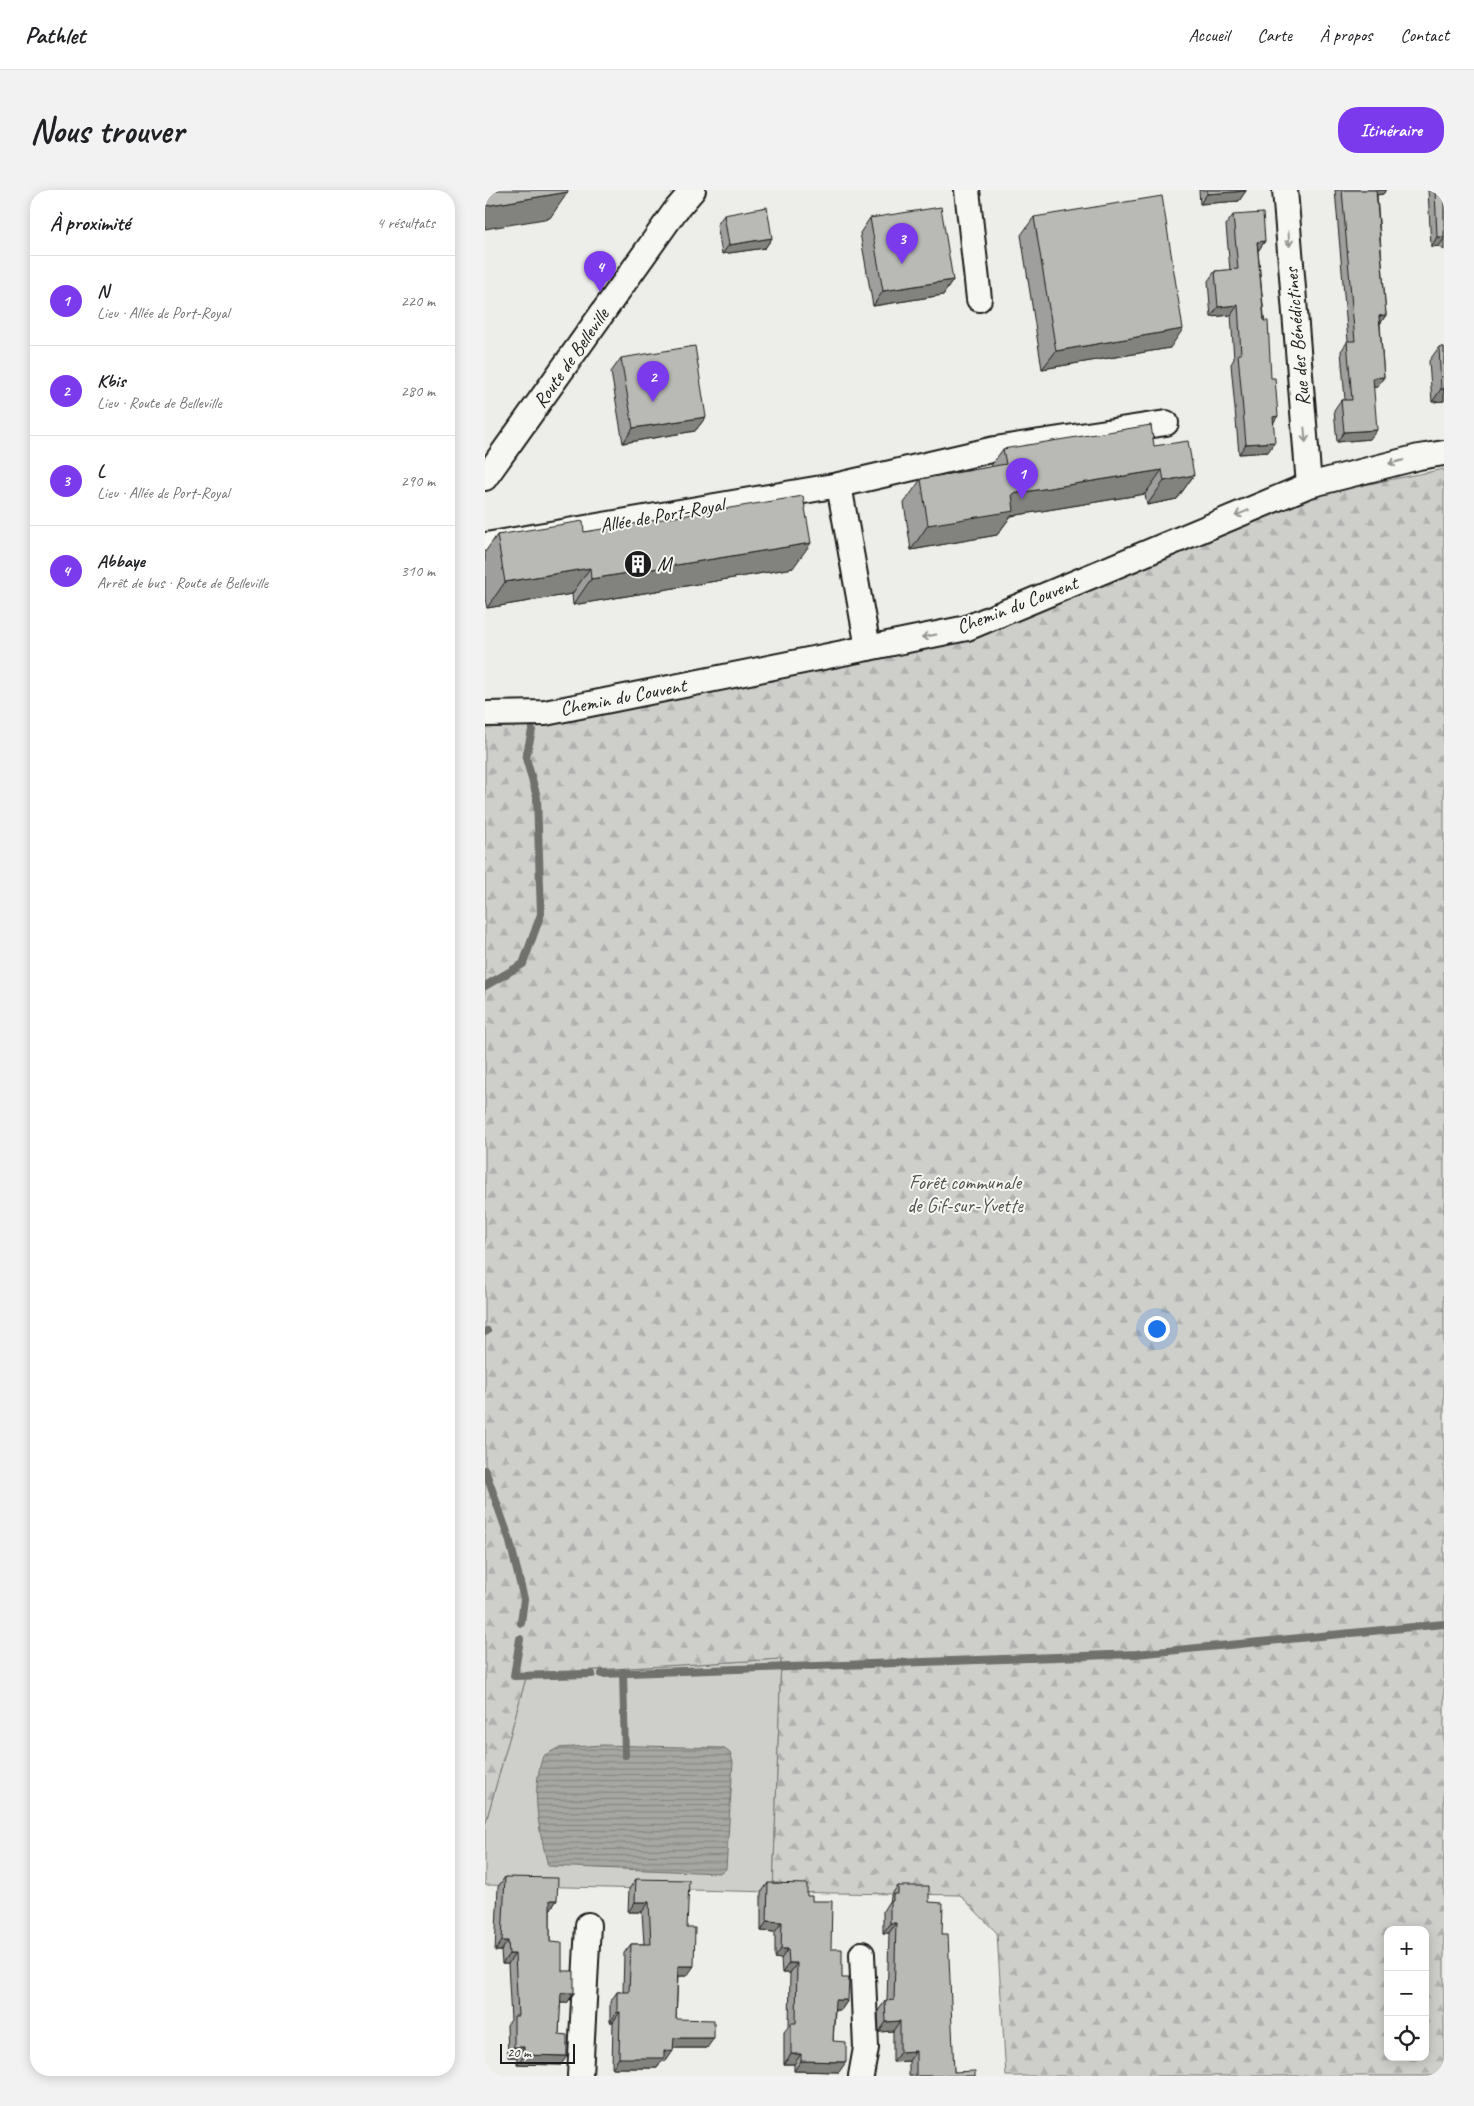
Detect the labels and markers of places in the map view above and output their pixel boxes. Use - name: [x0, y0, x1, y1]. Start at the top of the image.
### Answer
- pin: 3: [886, 223, 918, 264]
- pin: 4: [584, 251, 616, 292]
- pin: 2: [637, 361, 669, 402]
- pin: 1: [1006, 458, 1038, 499]
- building icon: M: [623, 549, 653, 579]
- place label: M: [657, 552, 673, 577]

